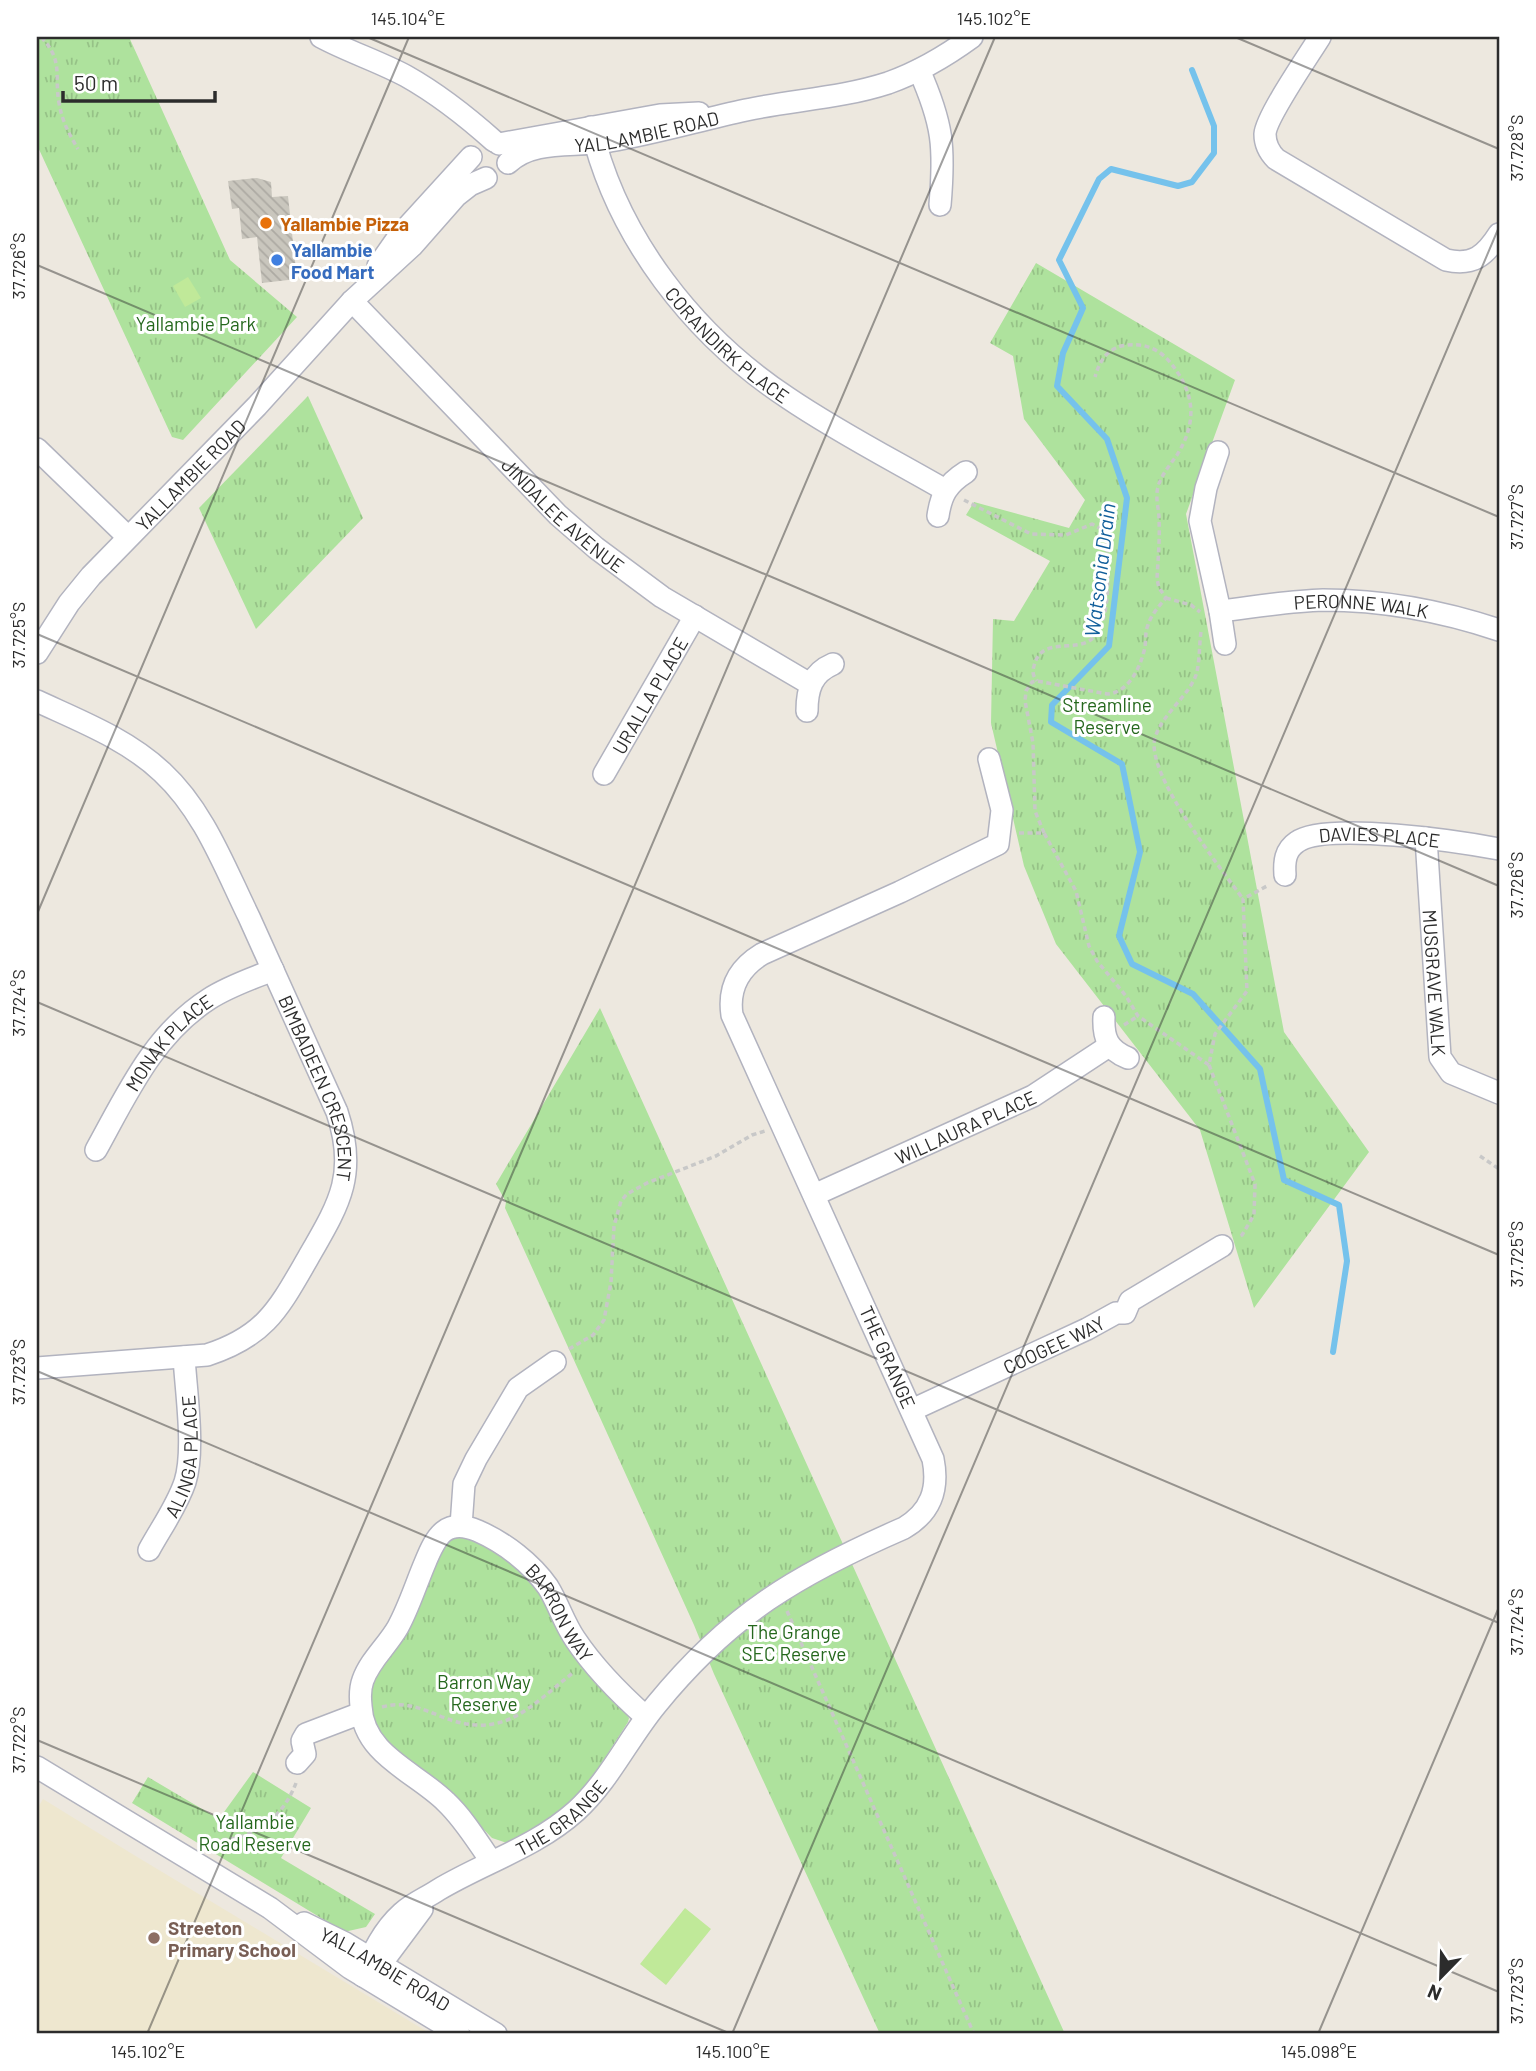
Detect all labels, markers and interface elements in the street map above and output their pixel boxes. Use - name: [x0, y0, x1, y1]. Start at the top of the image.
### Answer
- text: 145.104°E: [371, 7, 445, 29]
- text: 145.102°E: [957, 7, 1031, 29]
- scale bar: [63, 60, 215, 104]
- text: 50 m: [74, 70, 118, 95]
- street label: YALLAMBIE ROAD: [574, 105, 721, 156]
- text: 37.728°S: [1505, 115, 1527, 181]
- place label: Yallambie Pizza: [280, 212, 409, 235]
- marker: Yallambie Pizza: [258, 215, 274, 231]
- text: 37.726°S: [7, 233, 29, 299]
- place label: Yallambie Food Mart: [291, 238, 375, 283]
- marker: Yallambie Food Mart: [269, 252, 285, 268]
- street label: CORANDIRK PLACE: [661, 282, 794, 407]
- park label: Yallambie Park: [136, 312, 256, 335]
- street label: YALLAMBIE ROAD: [130, 414, 250, 535]
- street label: JINDALEE AVENUE: [497, 453, 629, 577]
- text: 37.727°S: [1505, 484, 1527, 550]
- water label: Watsonia Drain: [1078, 502, 1120, 638]
- street label: PERONNE WALK: [1293, 588, 1431, 622]
- text: 37.725°S: [7, 602, 29, 668]
- street label: URALLA PLACE: [607, 633, 692, 758]
- park label: Streamline Reserve: [1062, 693, 1152, 738]
- street label: DAVIES PLACE: [1317, 821, 1442, 851]
- text: 37.726°S: [1505, 852, 1527, 918]
- street label: MUSGRAVE WALK: [1419, 909, 1451, 1057]
- text: 37.724°S: [7, 969, 29, 1037]
- street label: MONAK PLACE: [120, 989, 217, 1095]
- street label: BIMBADEEN CRESCENT: [274, 991, 358, 1183]
- street label: WILLAURA PLACE: [891, 1085, 1040, 1169]
- text: 37.725°S: [1505, 1221, 1527, 1287]
- street label: THE GRANGE: [855, 1302, 921, 1412]
- street label: COOGEE WAY: [999, 1310, 1108, 1378]
- text: 37.723°S: [7, 1339, 29, 1405]
- street label: ALINGA PLACE: [159, 1394, 201, 1521]
- street label: BARRON WAY: [522, 1558, 599, 1666]
- text: 37.724°S: [1505, 1588, 1527, 1656]
- park label: The Grange SEC Reserve: [742, 1620, 847, 1665]
- park label: Barron Way Reserve: [437, 1670, 531, 1715]
- text: 37.722°S: [7, 1706, 29, 1774]
- street label: THE GRANGE: [511, 1775, 611, 1860]
- park label: Yallambie Road Reserve: [199, 1810, 311, 1855]
- place label: Streeton Primary School: [168, 1916, 296, 1961]
- street label: YALLAMBIE ROAD: [316, 1921, 455, 2015]
- marker: Streeton Primary School: [146, 1930, 162, 1946]
- north arrow: [1406, 1941, 1476, 2011]
- text: 37.723°S: [1505, 1958, 1527, 2024]
- text: N: [1424, 1980, 1444, 2006]
- text: 145.102°E: [111, 2040, 185, 2062]
- text: 145.100°E: [696, 2040, 770, 2062]
- text: 145.098°E: [1281, 2040, 1357, 2062]

